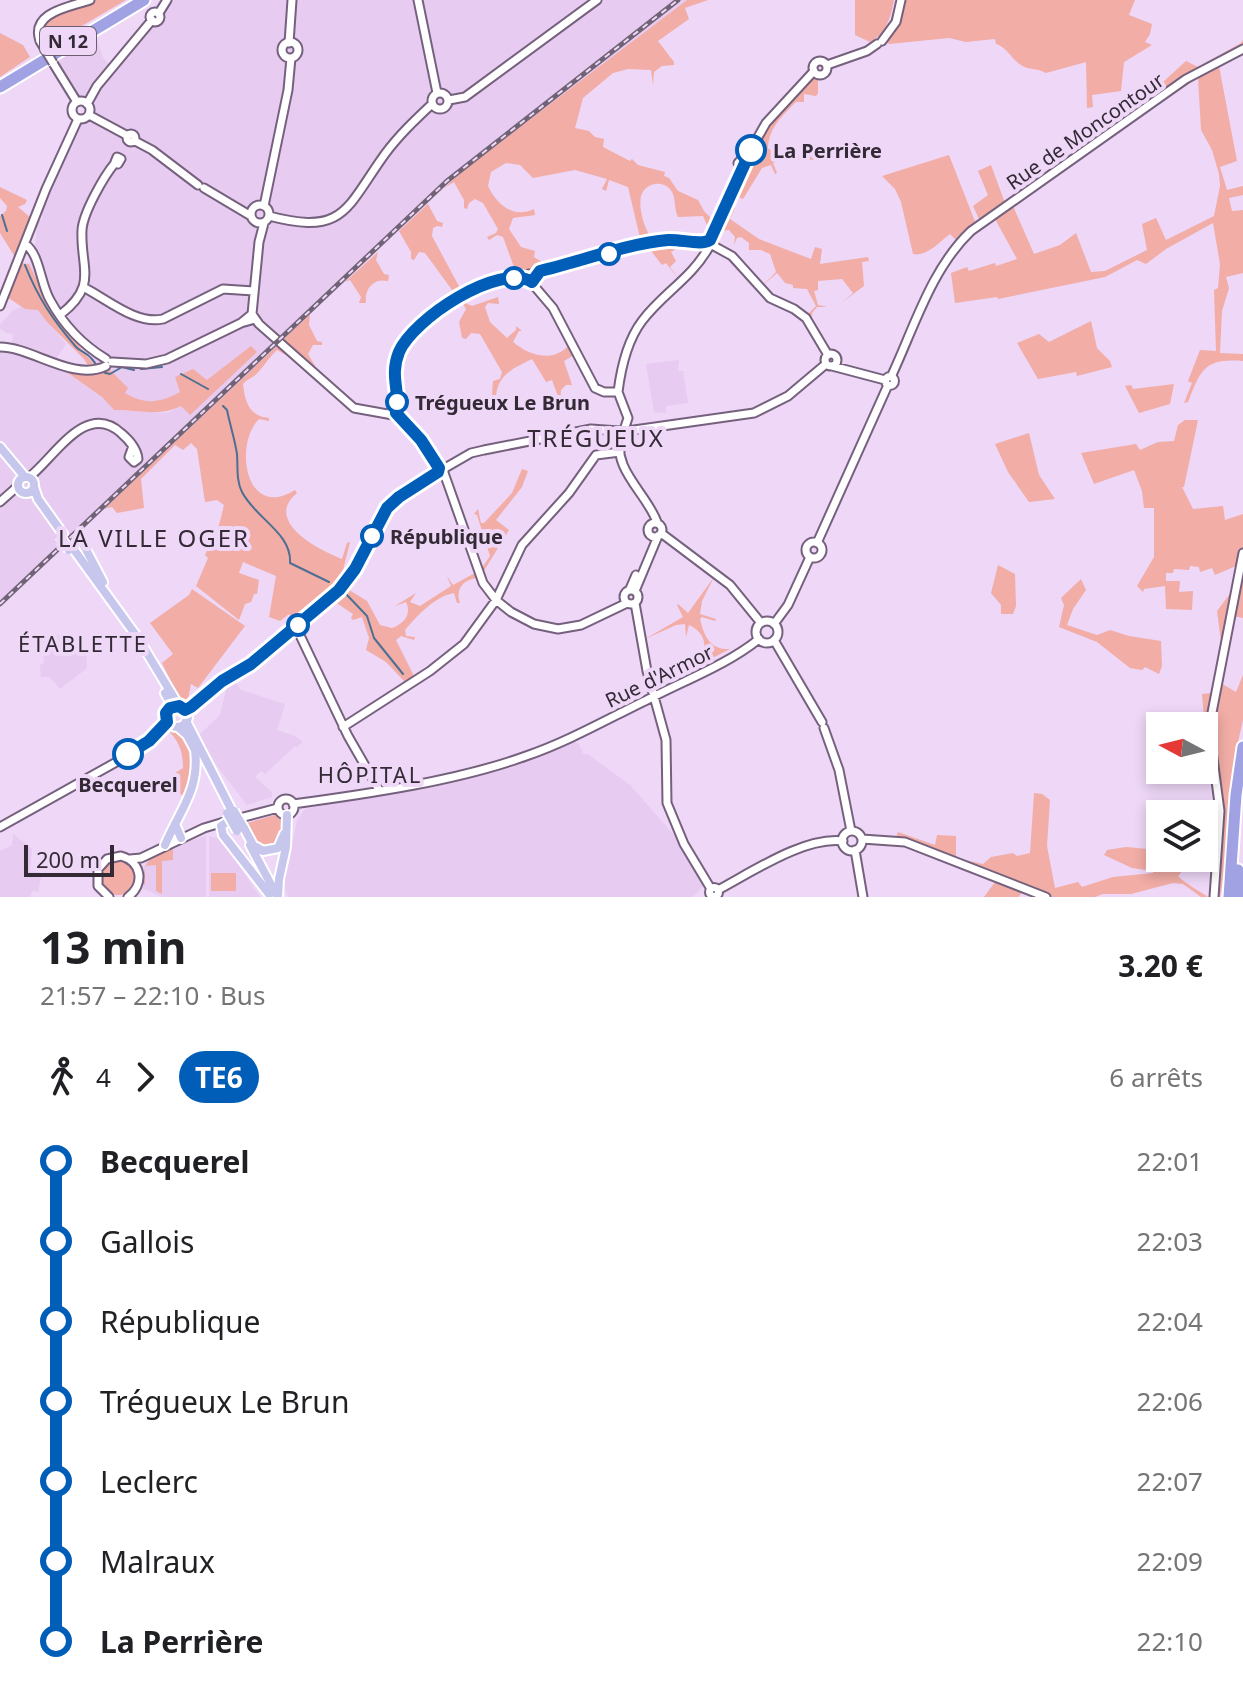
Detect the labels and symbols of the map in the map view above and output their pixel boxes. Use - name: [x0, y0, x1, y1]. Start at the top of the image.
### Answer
- road number: N 12: [40, 27, 96, 55]
- street label: Rue de Moncontour: [1001, 66, 1169, 196]
- marker: La Perrière: [736, 135, 766, 165]
- place label: La Perrière: [773, 137, 882, 164]
- unlabelled marker: [598, 243, 620, 265]
- unlabelled marker: [503, 267, 525, 289]
- place label: Trégueux Le Brun: [415, 389, 590, 416]
- marker: Trégueux Le Brun: [386, 391, 408, 413]
- district label: TRÉGUEUX: [527, 421, 665, 454]
- district label: LA VILLE OGER: [58, 521, 250, 554]
- place label: République: [390, 523, 503, 550]
- marker: République: [361, 525, 383, 547]
- unlabelled marker: [287, 614, 309, 636]
- district label: ÉTABLETTE: [18, 628, 148, 658]
- street label: Rue d'Armor: [601, 638, 717, 714]
- north arrow: [1146, 712, 1218, 784]
- marker: Becquerel: [113, 739, 143, 769]
- district label: HÔPITAL: [318, 759, 422, 789]
- place label: Becquerel: [78, 771, 178, 798]
- scale bar: [24, 841, 114, 877]

